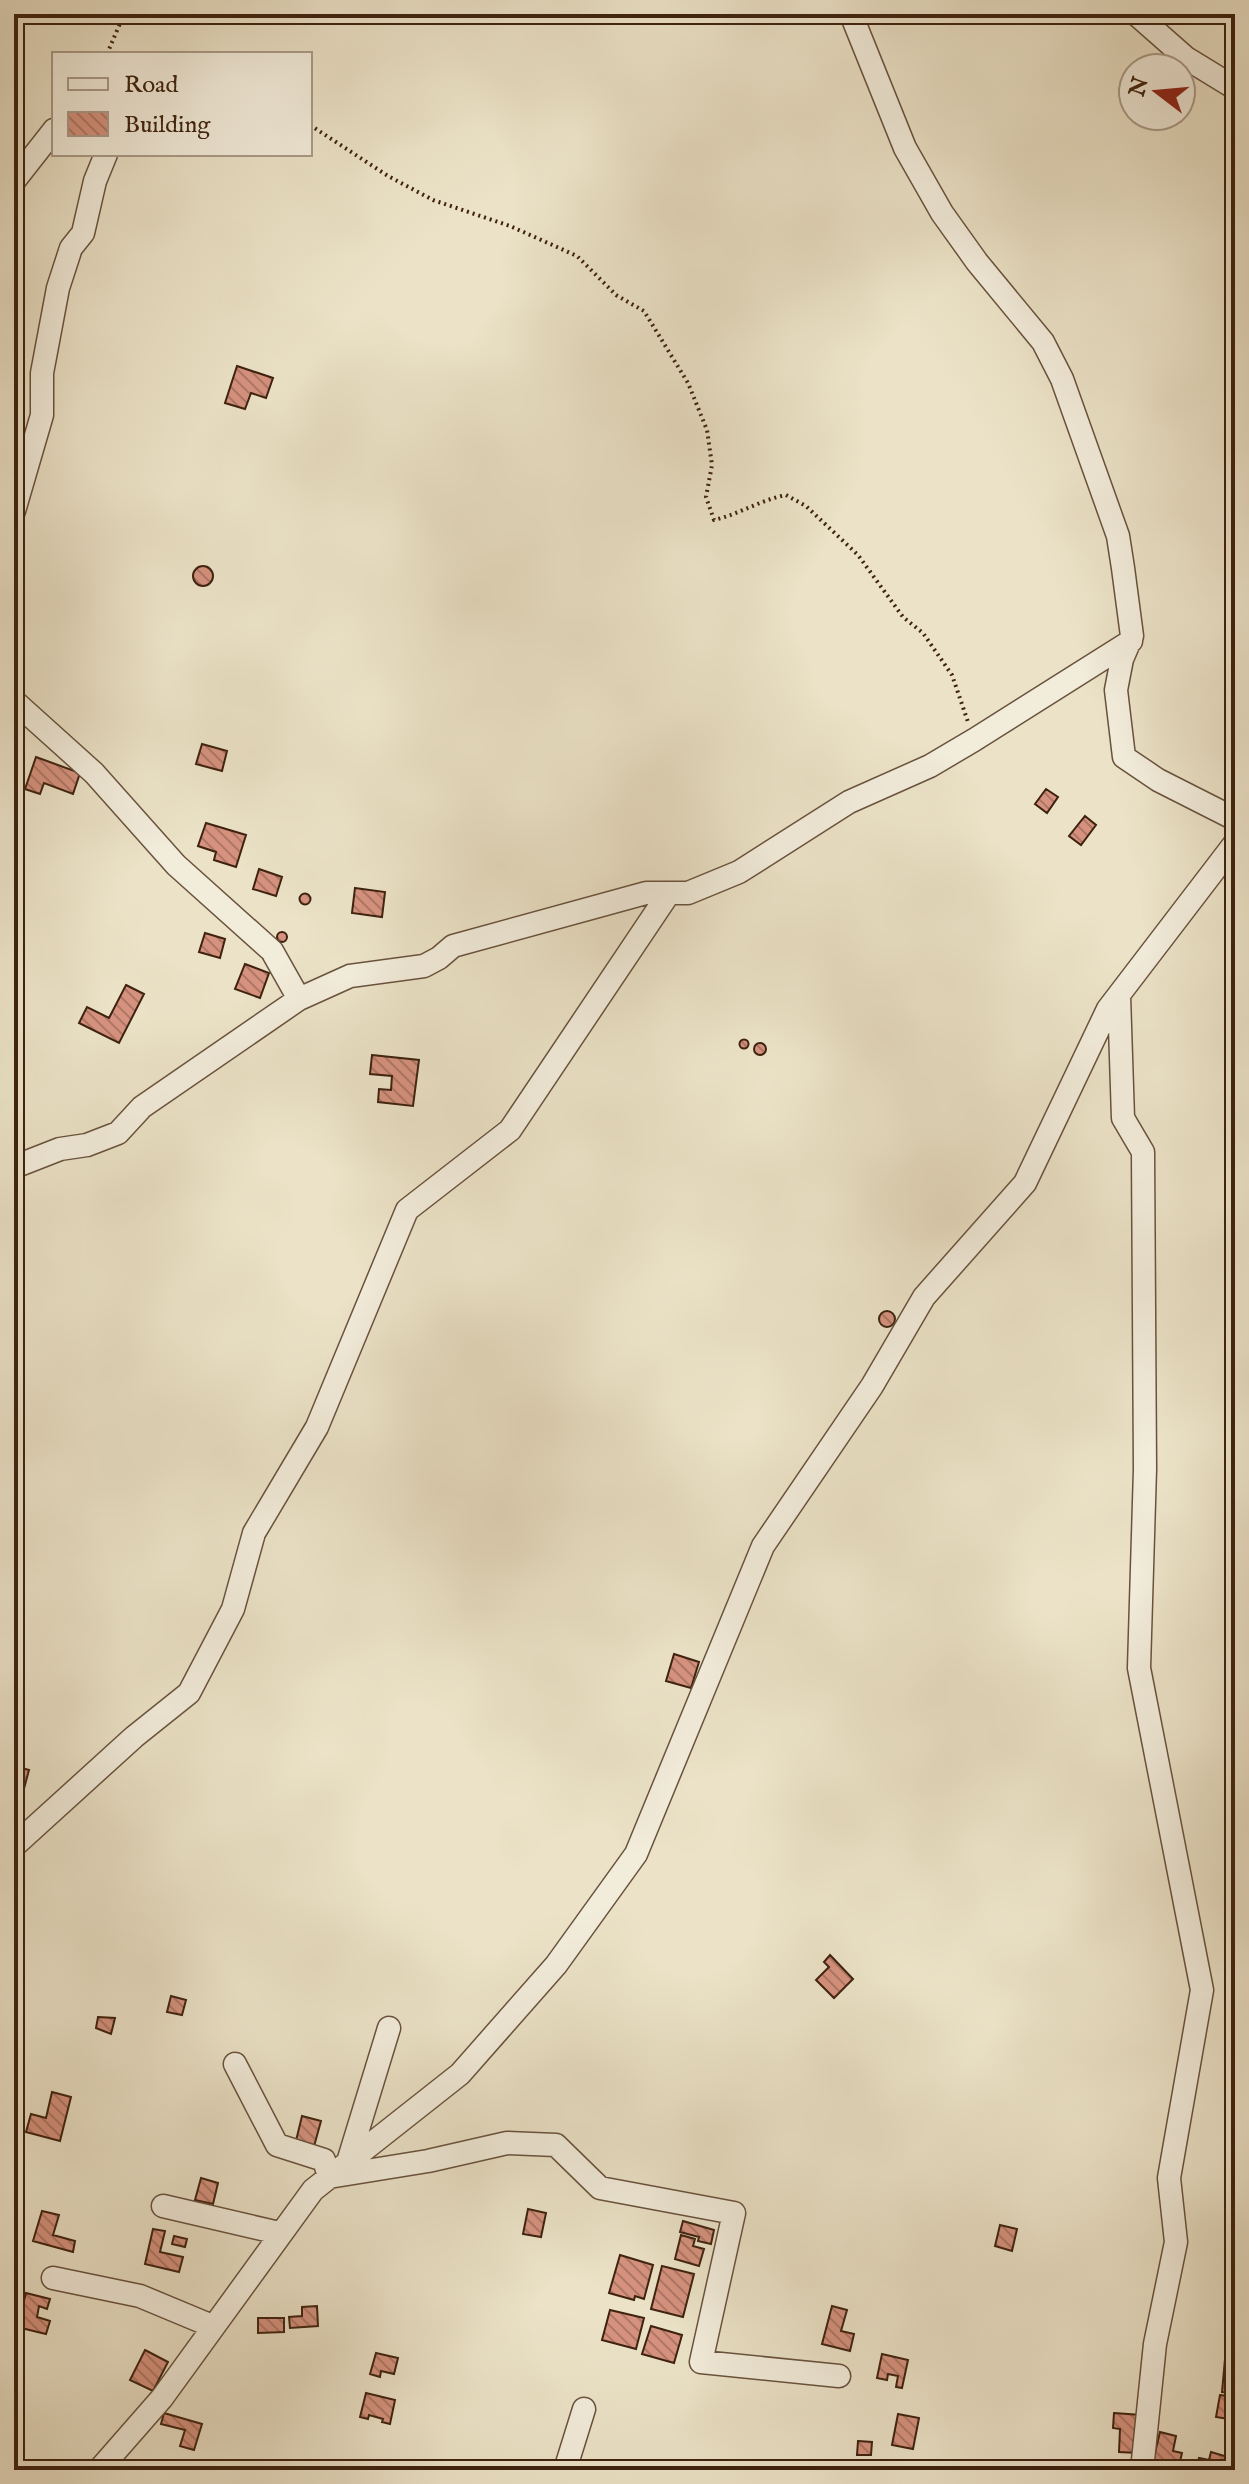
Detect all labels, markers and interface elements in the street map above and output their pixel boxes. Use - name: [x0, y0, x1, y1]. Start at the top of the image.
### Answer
- legend: [52, 52, 312, 156]
- north arrow: [1117, 52, 1197, 132]
- text: Road: [124, 70, 178, 101]
- text: N: [1123, 74, 1156, 101]
- text: Building: [124, 110, 211, 141]

